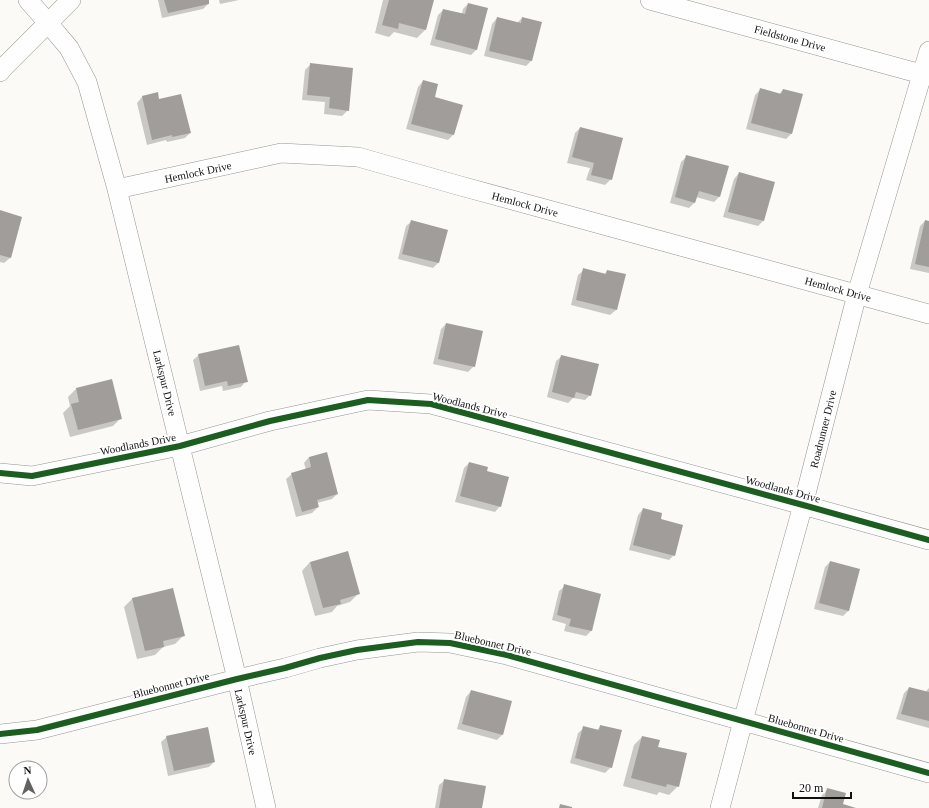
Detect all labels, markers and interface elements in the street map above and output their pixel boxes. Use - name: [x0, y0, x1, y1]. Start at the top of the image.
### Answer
- street label: Fieldstone Drive: [753, 23, 827, 53]
- street label: Hemlock Drive: [163, 159, 233, 185]
- street label: Hemlock Drive: [491, 189, 560, 219]
- street label: Hemlock Drive: [804, 274, 873, 304]
- street label: Larkspur Drive: [151, 349, 179, 417]
- street label: Roadrunner Drive: [808, 389, 838, 469]
- street label: Woodlands Drive: [431, 390, 509, 420]
- street label: Woodlands Drive: [99, 431, 177, 457]
- street label: Woodlands Drive: [744, 473, 822, 505]
- street label: Bluebonnet Drive: [453, 628, 533, 658]
- street label: Bluebonnet Drive: [131, 670, 211, 700]
- street label: Larkspur Drive: [233, 688, 259, 756]
- street label: Bluebonnet Drive: [767, 711, 845, 745]
- north arrow: [8, 760, 48, 800]
- text: N: [23, 764, 32, 776]
- scale bar: [793, 774, 851, 800]
- text: 20 m: [799, 781, 824, 795]

